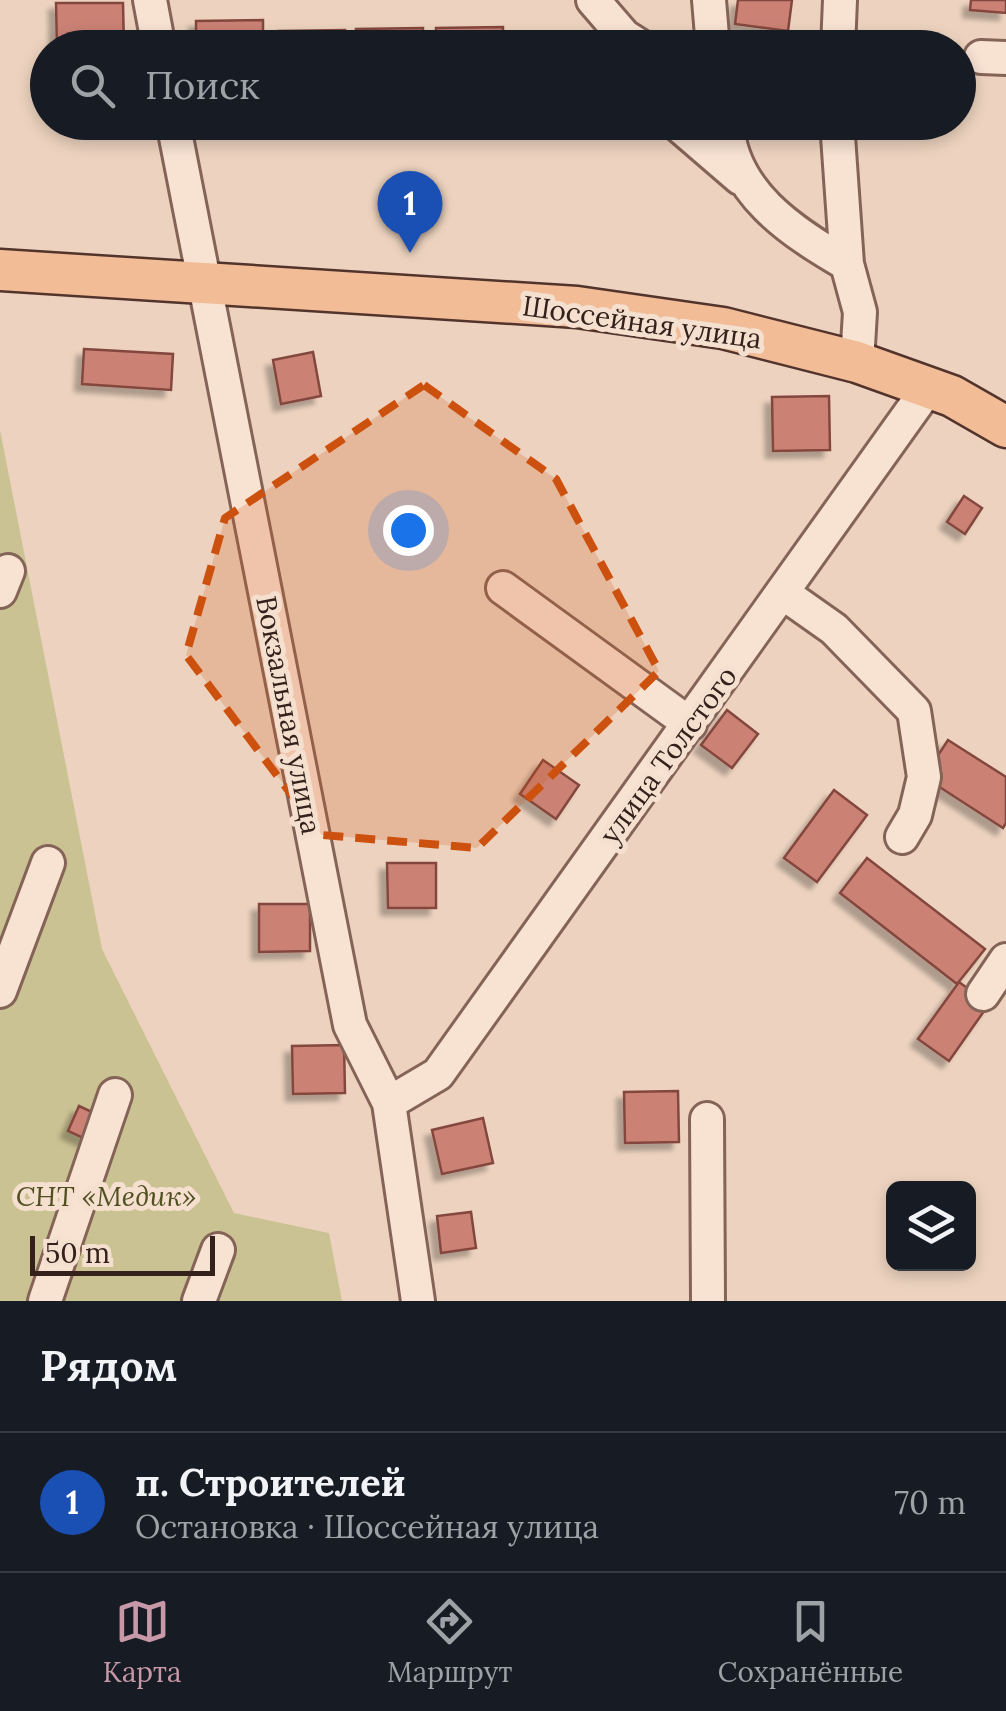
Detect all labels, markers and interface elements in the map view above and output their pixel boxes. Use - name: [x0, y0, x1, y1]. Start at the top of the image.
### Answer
- search box: [30, 30, 976, 140]
- icon: search: [65, 58, 120, 113]
- text: Поиск: [145, 61, 260, 109]
- pin: 1: [378, 170, 442, 253]
- street label: Шоссейная улица: [520, 287, 764, 357]
- your location: [383, 505, 434, 556]
- street label: Вокзальная улица: [248, 593, 330, 837]
- street label: улица Толстого: [591, 659, 745, 851]
- park label: СНТ «Медик»: [16, 1178, 196, 1214]
- map controls: [886, 1181, 976, 1271]
- button: layers: [886, 1181, 976, 1271]
- scale bar: [30, 1231, 215, 1276]
- text: 50 m: [45, 1235, 110, 1271]
- text: Рядом: [40, 1339, 177, 1393]
- text: п. Строителей: [135, 1458, 406, 1506]
- text: 1: [66, 1482, 79, 1523]
- text: 70 m: [894, 1482, 966, 1523]
- text: Остановка · Шоссейная улица: [135, 1506, 599, 1547]
- tab: Карта: [103, 1594, 181, 1690]
- tab: Маршрут: [387, 1594, 512, 1690]
- tab: Сохранённые: [718, 1594, 903, 1690]

